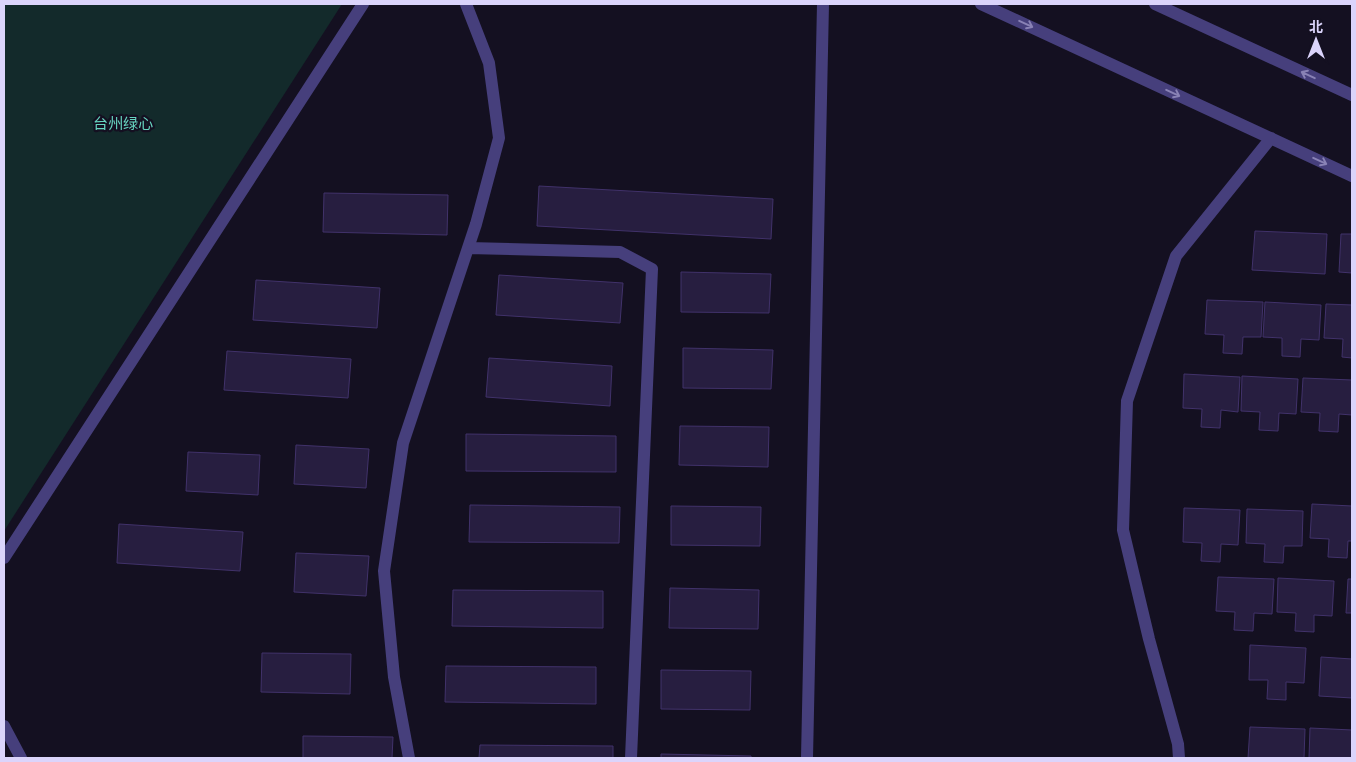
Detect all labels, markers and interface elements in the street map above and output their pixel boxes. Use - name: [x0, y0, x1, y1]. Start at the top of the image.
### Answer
- north arrow: [1291, 15, 1341, 65]
- text: 北: [1309, 19, 1323, 35]
- one-way arrow: [1018, 20, 1033, 30]
- one-way arrow: [1301, 69, 1316, 79]
- one-way arrow: [1165, 89, 1180, 98]
- park label: 台州绿心: [93, 115, 153, 133]
- one-way arrow: [1312, 157, 1327, 167]

